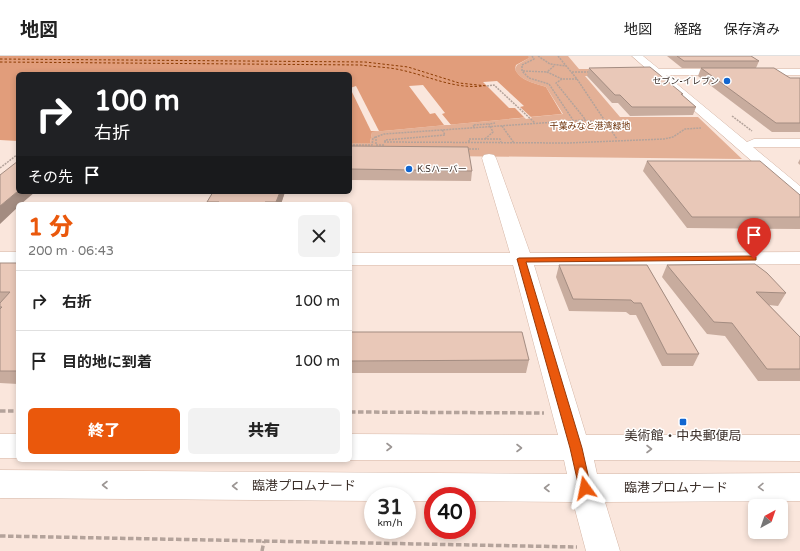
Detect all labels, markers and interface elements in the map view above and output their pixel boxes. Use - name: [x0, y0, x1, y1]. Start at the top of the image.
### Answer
- text: 地図: [20, 19, 58, 41]
- text: 地図: [624, 21, 652, 38]
- text: 経路: [674, 21, 702, 38]
- text: 保存済み: [724, 21, 780, 38]
- place label: セブン-イレブン: [652, 76, 719, 87]
- marker: セブン-イレブン: [722, 76, 732, 86]
- text: 100 m: [94, 84, 180, 118]
- icon: right: [28, 88, 80, 140]
- park label: 千葉みなと港湾緑地: [549, 121, 631, 132]
- text: 右折: [94, 122, 130, 144]
- icon: arrive: [81, 164, 103, 186]
- marker: K.Sハーバー: [404, 164, 414, 174]
- place label: K.Sハーバー: [417, 164, 467, 175]
- text: その先: [28, 168, 73, 186]
- text: 1 分: [28, 213, 73, 242]
- button: close: [298, 215, 340, 257]
- pin: [737, 218, 771, 259]
- icon: arrive: [743, 224, 765, 246]
- text: 200 m · 06:43: [28, 243, 114, 259]
- icon: right: [28, 290, 50, 312]
- text: 100 m: [294, 292, 340, 310]
- text: 右折: [62, 293, 92, 311]
- icon: arrive: [28, 350, 50, 372]
- text: 100 m: [294, 352, 340, 370]
- text: 目的地に到着: [62, 353, 152, 371]
- button: 終了: [28, 408, 180, 454]
- button: 共有: [188, 408, 340, 454]
- marker: 美術館・中央郵便局: [678, 417, 688, 427]
- place label: 美術館・中央郵便局: [624, 428, 742, 444]
- one-way arrow: [386, 443, 392, 452]
- one-way arrow: [516, 444, 522, 452]
- one-way arrow: [646, 444, 652, 453]
- position arrow: [564, 467, 606, 509]
- street label: 臨港プロムナード: [252, 478, 356, 494]
- street label: 臨港プロムナード: [624, 480, 728, 496]
- one-way arrow: [102, 481, 108, 489]
- one-way arrow: [232, 482, 238, 490]
- one-way arrow: [544, 483, 550, 492]
- one-way arrow: [758, 483, 764, 491]
- speed limit sign: 40: [424, 487, 476, 539]
- text: 31: [377, 496, 403, 520]
- north arrow: [748, 499, 788, 539]
- map controls: [748, 499, 788, 539]
- text: km/h: [377, 517, 403, 529]

